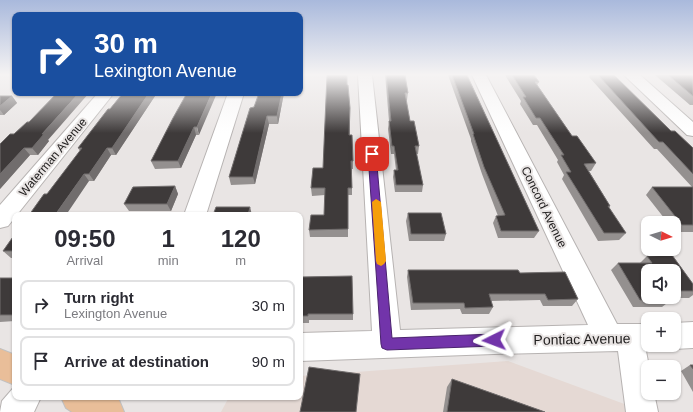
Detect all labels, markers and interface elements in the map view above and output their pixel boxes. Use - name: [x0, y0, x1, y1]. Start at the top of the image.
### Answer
- icon: right: [28, 28, 80, 80]
- text: 30 m: [94, 28, 158, 59]
- text: Lexington Avenue: [94, 61, 237, 81]
- street label: Waterman Avenue: [16, 115, 90, 199]
- pin: [355, 137, 389, 171]
- icon: arrive: [361, 143, 383, 165]
- street label: Concord Avenue: [518, 164, 570, 250]
- north arrow: [641, 216, 681, 256]
- map controls: [641, 216, 681, 400]
- text: 09:50: [54, 225, 116, 252]
- text: 1: [161, 225, 175, 252]
- text: 120: [221, 225, 261, 252]
- text: Arrival: [66, 253, 103, 268]
- text: min: [158, 253, 179, 268]
- text: m: [235, 253, 246, 268]
- button: sound: [641, 264, 681, 304]
- text: Turn right: [64, 289, 134, 306]
- icon: right: [30, 294, 52, 316]
- text: 30 m: [252, 297, 285, 314]
- text: Lexington Avenue: [64, 306, 167, 321]
- button: +: [641, 312, 681, 352]
- position arrow: [473, 319, 515, 361]
- street label: Pontiac Avenue: [533, 330, 631, 348]
- icon: arrive: [30, 350, 52, 372]
- text: Arrive at destination: [64, 353, 209, 370]
- text: 90 m: [252, 353, 285, 370]
- button: −: [641, 360, 681, 400]

